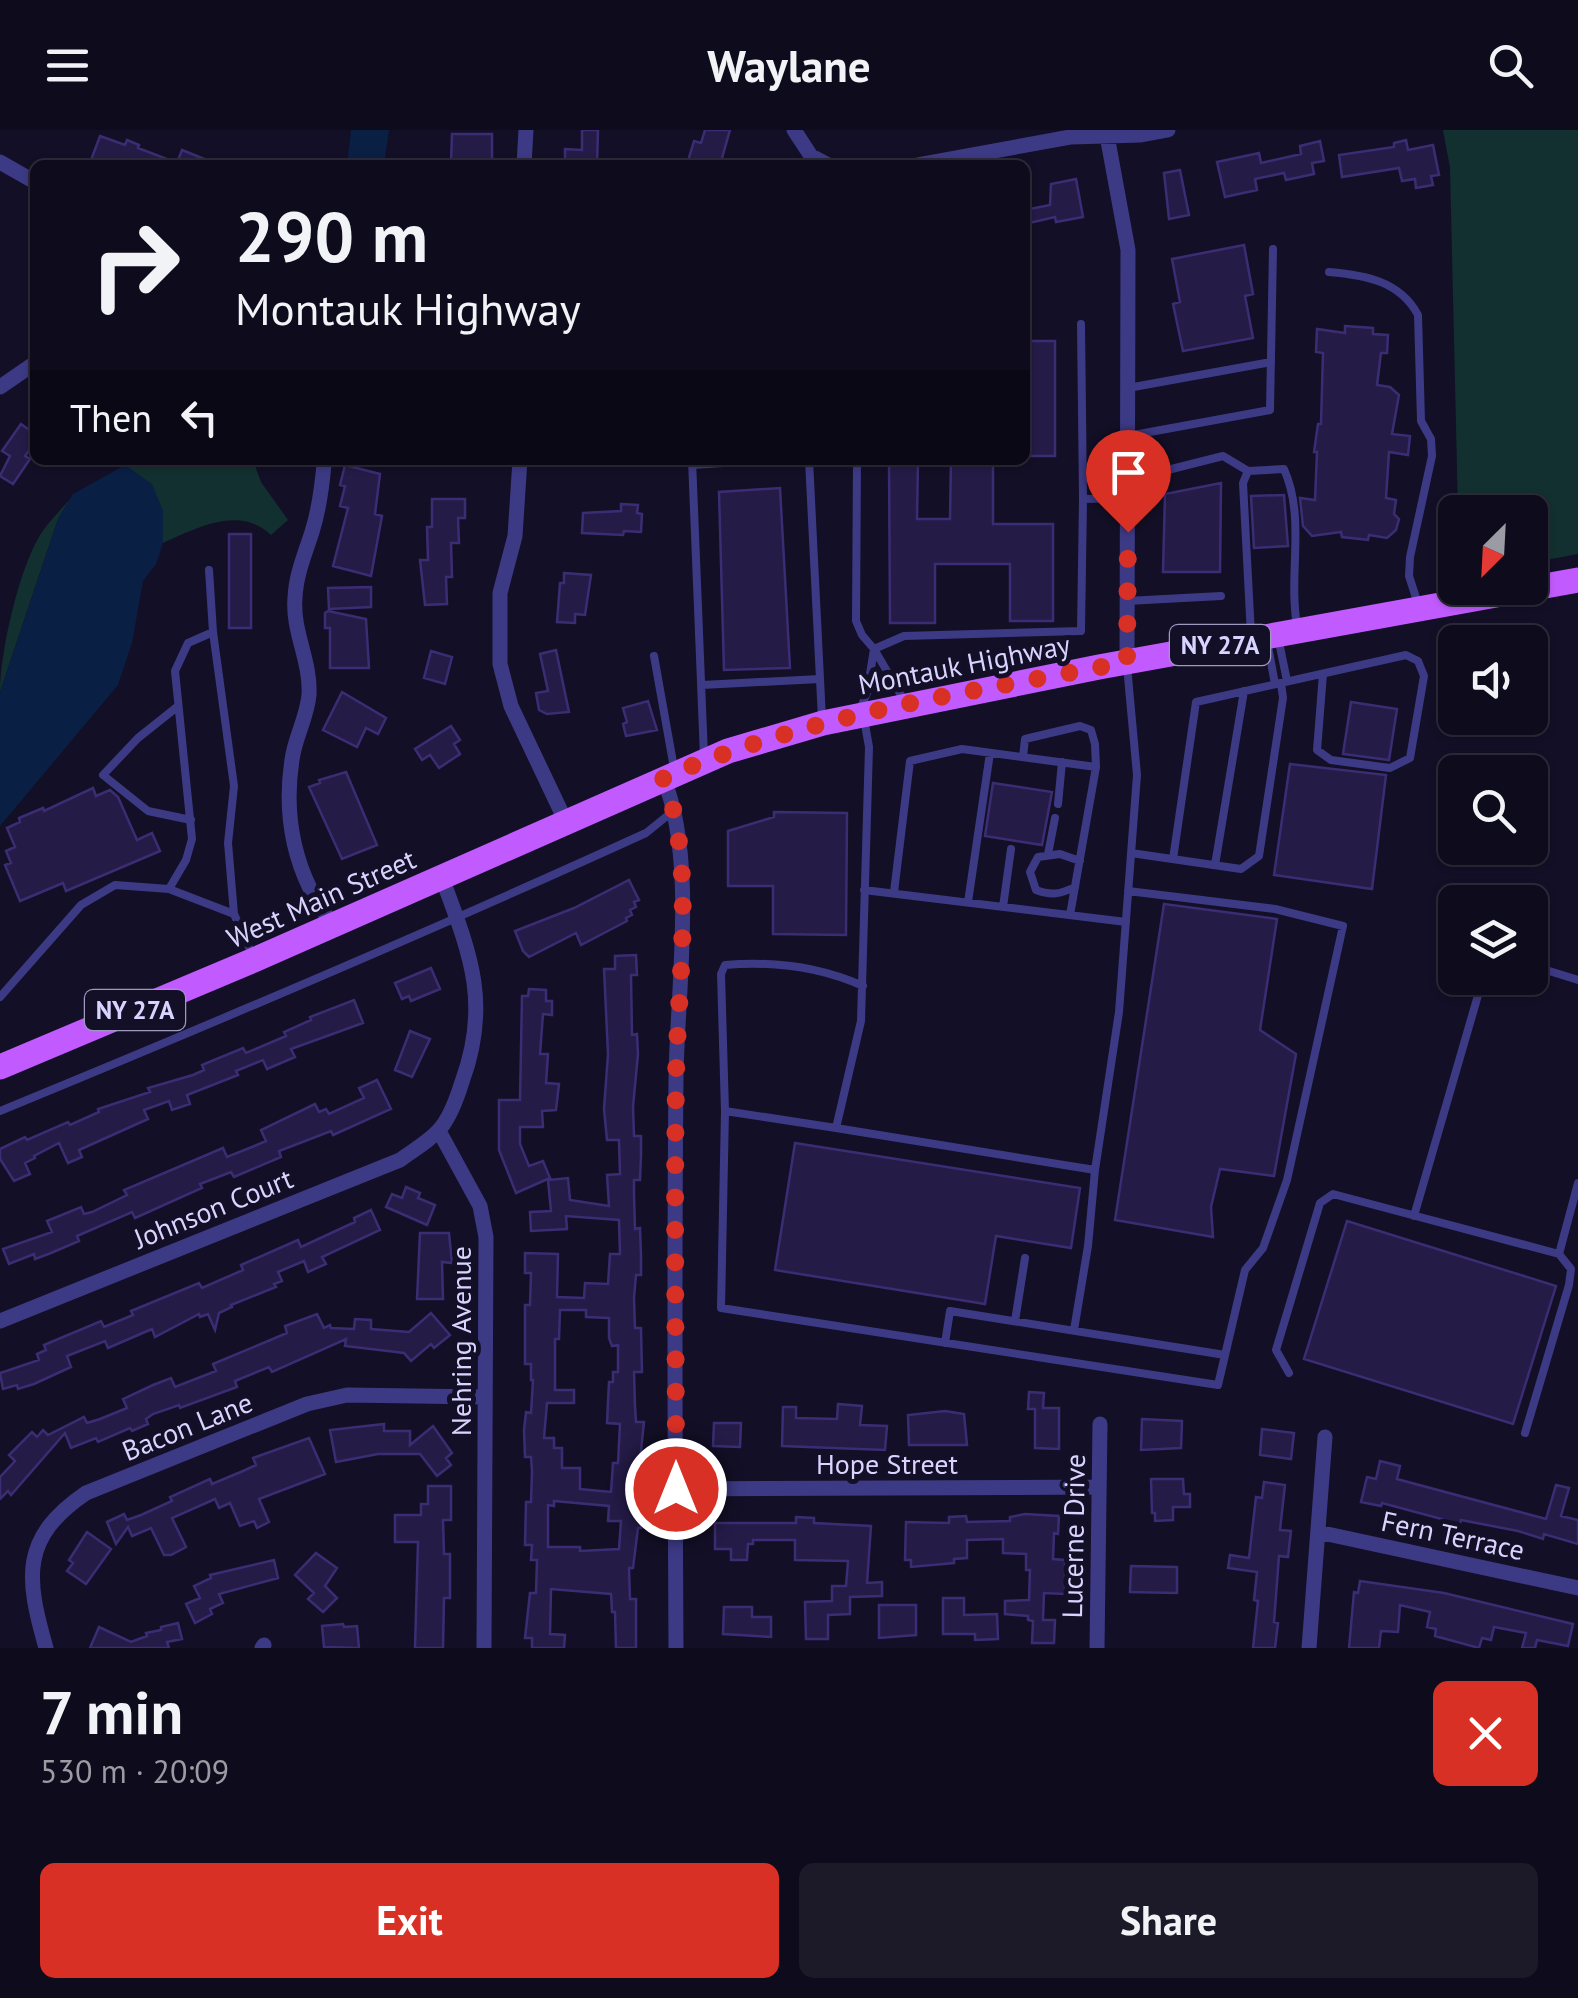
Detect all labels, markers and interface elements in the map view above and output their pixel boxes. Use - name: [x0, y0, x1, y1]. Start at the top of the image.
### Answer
- text: Waylane: [707, 36, 871, 94]
- icon: menu: [40, 38, 95, 93]
- icon: search: [1483, 38, 1538, 93]
- text: 290 m: [235, 191, 428, 281]
- icon: right: [70, 200, 200, 330]
- text: Montauk Highway: [235, 279, 581, 337]
- icon: left: [172, 390, 227, 445]
- text: Then: [70, 393, 152, 442]
- pin: [1086, 430, 1171, 533]
- icon: arrive: [1101, 445, 1156, 500]
- north arrow: [1438, 495, 1548, 605]
- map controls: [1438, 495, 1548, 995]
- street label: Montauk Highway: [855, 625, 1073, 703]
- road number: NY 27A: [1170, 625, 1270, 665]
- button: sound: [1438, 625, 1548, 735]
- button: search: [1438, 755, 1548, 865]
- street label: West Main Street: [221, 840, 422, 956]
- button: layers: [1438, 885, 1548, 995]
- road number: NY 27A: [85, 990, 185, 1030]
- street label: Johnson Court: [127, 1159, 298, 1257]
- street label: Nehring Avenue: [442, 1246, 479, 1436]
- street label: Bacon Lane: [116, 1383, 258, 1469]
- position arrow: [624, 1437, 728, 1541]
- street label: Hope Street: [816, 1445, 959, 1482]
- street label: Lucerne Drive: [1053, 1453, 1093, 1619]
- street label: Fern Terrace: [1378, 1502, 1528, 1568]
- text: 7 min: [40, 1673, 183, 1751]
- button: close: [1433, 1681, 1538, 1786]
- text: 530 m · 20:09: [40, 1750, 229, 1792]
- button: Exit: [40, 1863, 779, 1978]
- button: Share: [799, 1863, 1538, 1978]

